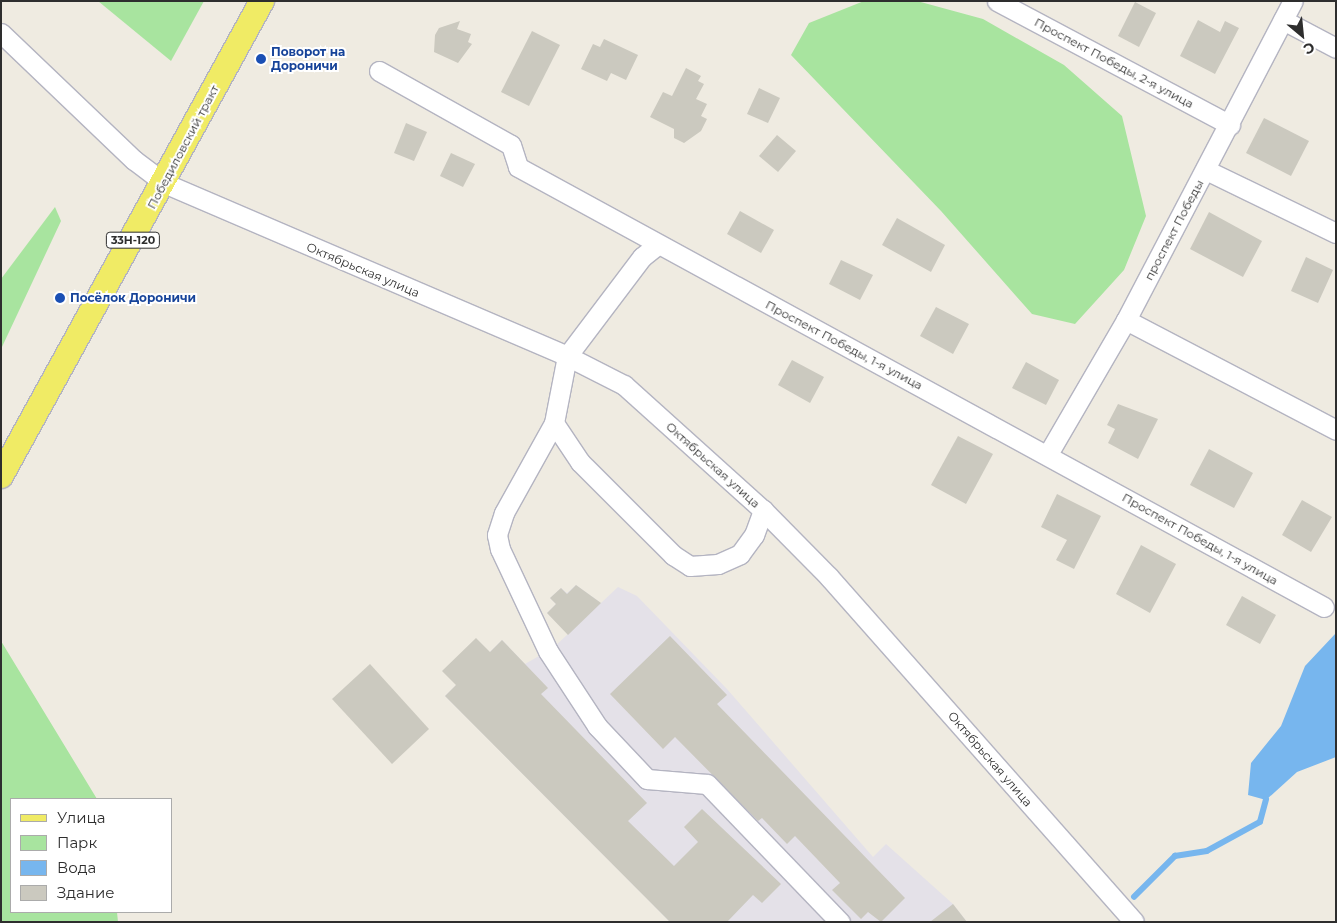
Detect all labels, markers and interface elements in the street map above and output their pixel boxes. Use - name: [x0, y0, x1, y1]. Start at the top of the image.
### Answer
- north arrow: [1277, 10, 1327, 60]
- street label: Проспект Победы, 2-я улица: [1032, 15, 1196, 111]
- text: С: [1300, 38, 1318, 59]
- place label: Поворот на Дороничи: [271, 45, 345, 73]
- marker: Поворот на Дороничи: [255, 53, 267, 65]
- street label: Победиловский тракт: [144, 83, 222, 211]
- street label: проспект Победы: [1141, 177, 1207, 283]
- road number: 33Н-120: [106, 232, 160, 248]
- street label: Октябрьская улица: [304, 240, 422, 300]
- place label: Посёлок Дороничи: [70, 291, 196, 305]
- marker: Посёлок Дороничи: [54, 292, 66, 304]
- street label: Проспект Победы, 1-я улица: [763, 297, 925, 393]
- street label: Октябрьская улица: [663, 419, 763, 511]
- street label: Проспект Победы, 1-я улица: [1120, 490, 1280, 588]
- street label: Октябрьская улица: [945, 709, 1035, 809]
- legend: [10, 798, 172, 913]
- text: Улица: [57, 808, 105, 827]
- text: Парк: [57, 833, 97, 852]
- text: Вода: [57, 858, 96, 877]
- text: Здание: [57, 883, 115, 902]

